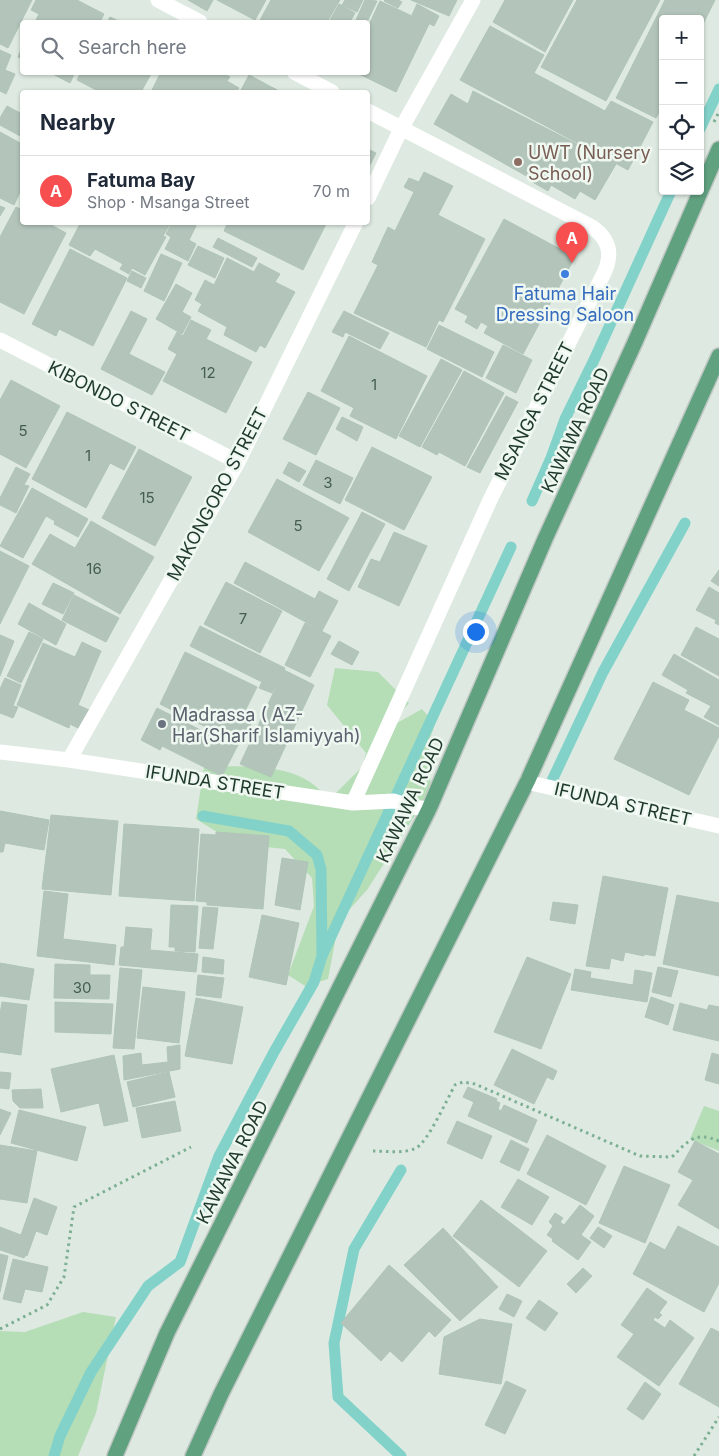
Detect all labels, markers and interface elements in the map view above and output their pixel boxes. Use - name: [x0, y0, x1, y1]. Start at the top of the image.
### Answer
- map controls: [659, 15, 704, 195]
- button: +: [659, 15, 704, 60]
- search box: [20, 20, 370, 75]
- icon: search: [38, 34, 66, 62]
- text: Search here: [78, 36, 187, 59]
- button: −: [659, 60, 704, 105]
- button: locate: [659, 105, 704, 150]
- text: Nearby: [40, 110, 115, 135]
- place label: UWT (Nursery School): [528, 142, 651, 184]
- button: layers: [659, 150, 704, 195]
- marker: UWT (Nursery School): [512, 156, 524, 168]
- text: Fatuma Bay: [87, 169, 195, 192]
- text: A: [50, 181, 62, 201]
- text: 70 m: [313, 181, 350, 201]
- text: Shop · Msanga Street: [87, 192, 250, 212]
- pin: A: [556, 222, 588, 263]
- marker: Fatuma Hair Dressing Saloon: [559, 268, 571, 280]
- place label: Fatuma Hair Dressing Saloon: [496, 283, 634, 325]
- street label: MSANGA STREET: [490, 338, 578, 484]
- street label: KIBONDO STREET: [45, 356, 193, 446]
- house number: 12: [200, 363, 216, 382]
- street label: KAWAWA ROAD: [537, 364, 613, 496]
- house number: 1: [371, 375, 377, 394]
- street label: MAKONGORO STREET: [162, 404, 272, 584]
- house number: 5: [18, 421, 28, 440]
- house number: 1: [85, 446, 91, 465]
- house number: 3: [323, 473, 333, 492]
- house number: 15: [139, 488, 155, 507]
- house number: 5: [293, 516, 303, 535]
- house number: 16: [86, 559, 102, 578]
- house number: 7: [239, 609, 247, 628]
- your location: [463, 619, 489, 645]
- place label: Madrassa ( AZ- Har(Sharif Islamiyyah): [172, 704, 361, 746]
- marker: Madrassa ( AZ- Har(Sharif Islamiyyah): [156, 718, 168, 730]
- street label: KAWAWA ROAD: [372, 734, 448, 866]
- street label: IFUNDA STREET: [144, 761, 286, 803]
- street label: IFUNDA STREET: [552, 778, 694, 830]
- house number: 30: [73, 978, 91, 997]
- street label: KAWAWA ROAD: [192, 1097, 272, 1227]

